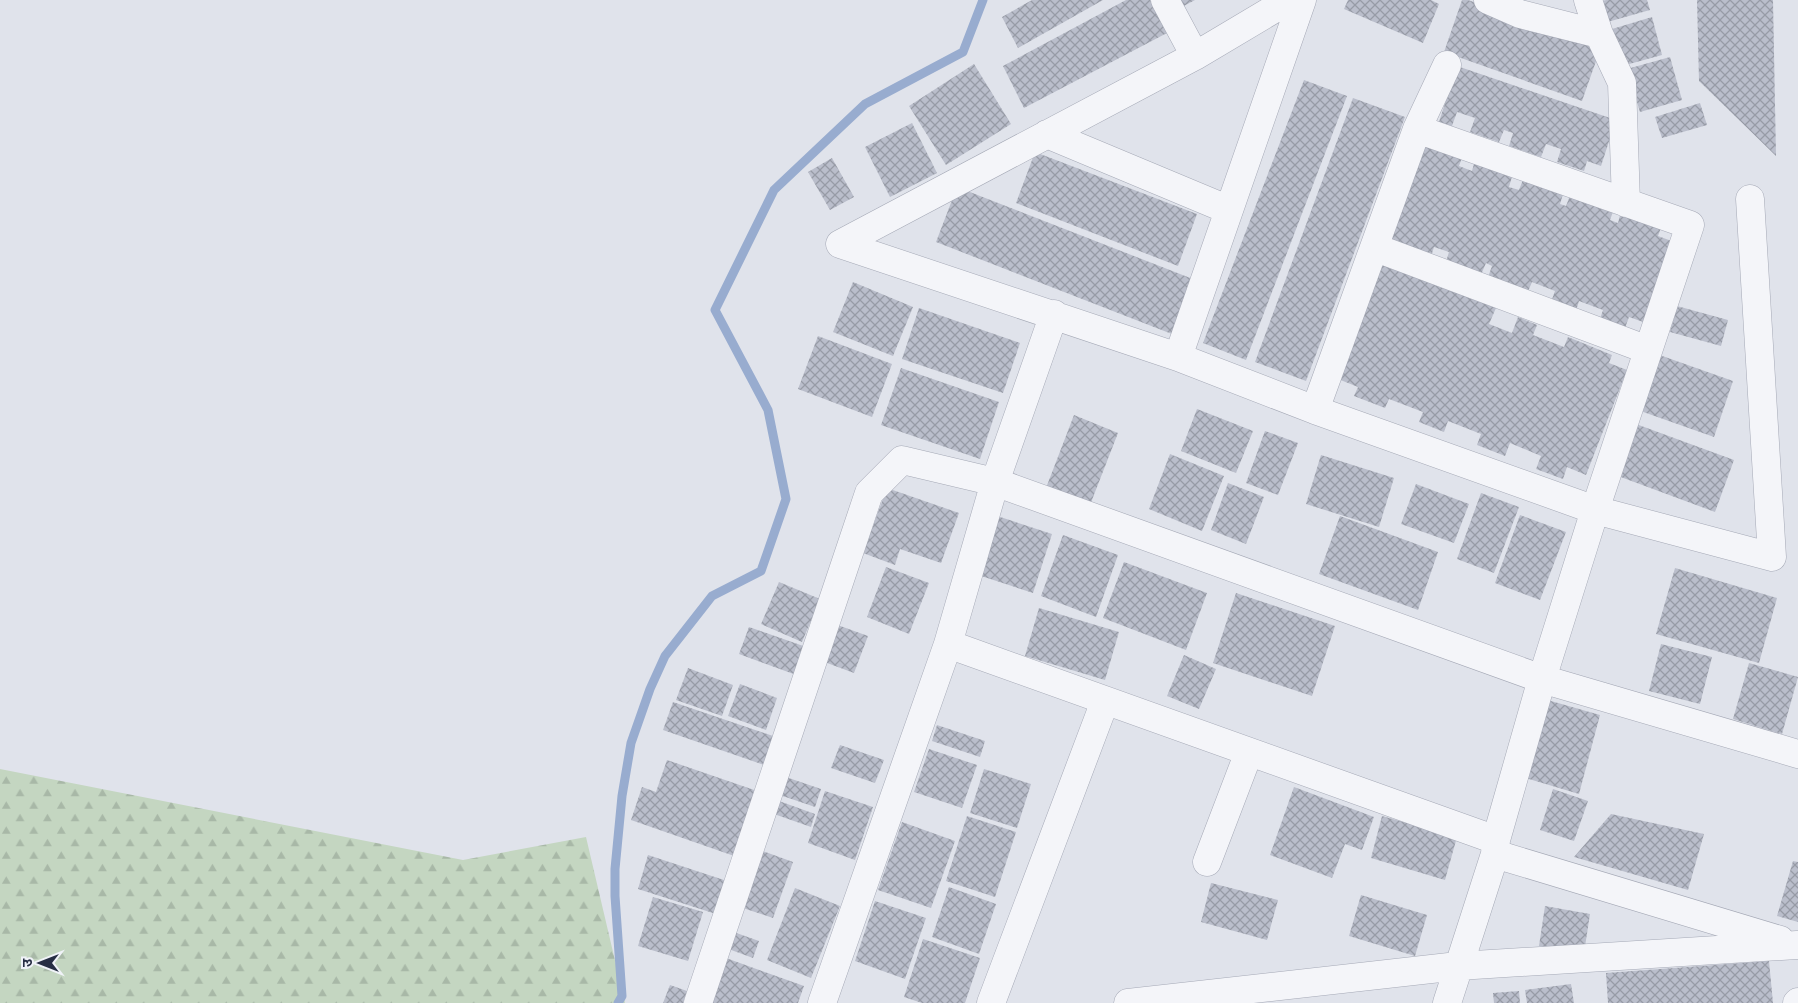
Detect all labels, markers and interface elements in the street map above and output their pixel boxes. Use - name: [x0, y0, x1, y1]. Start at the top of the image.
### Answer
- north arrow: [15, 938, 65, 988]
- text: उ: [18, 958, 35, 967]

